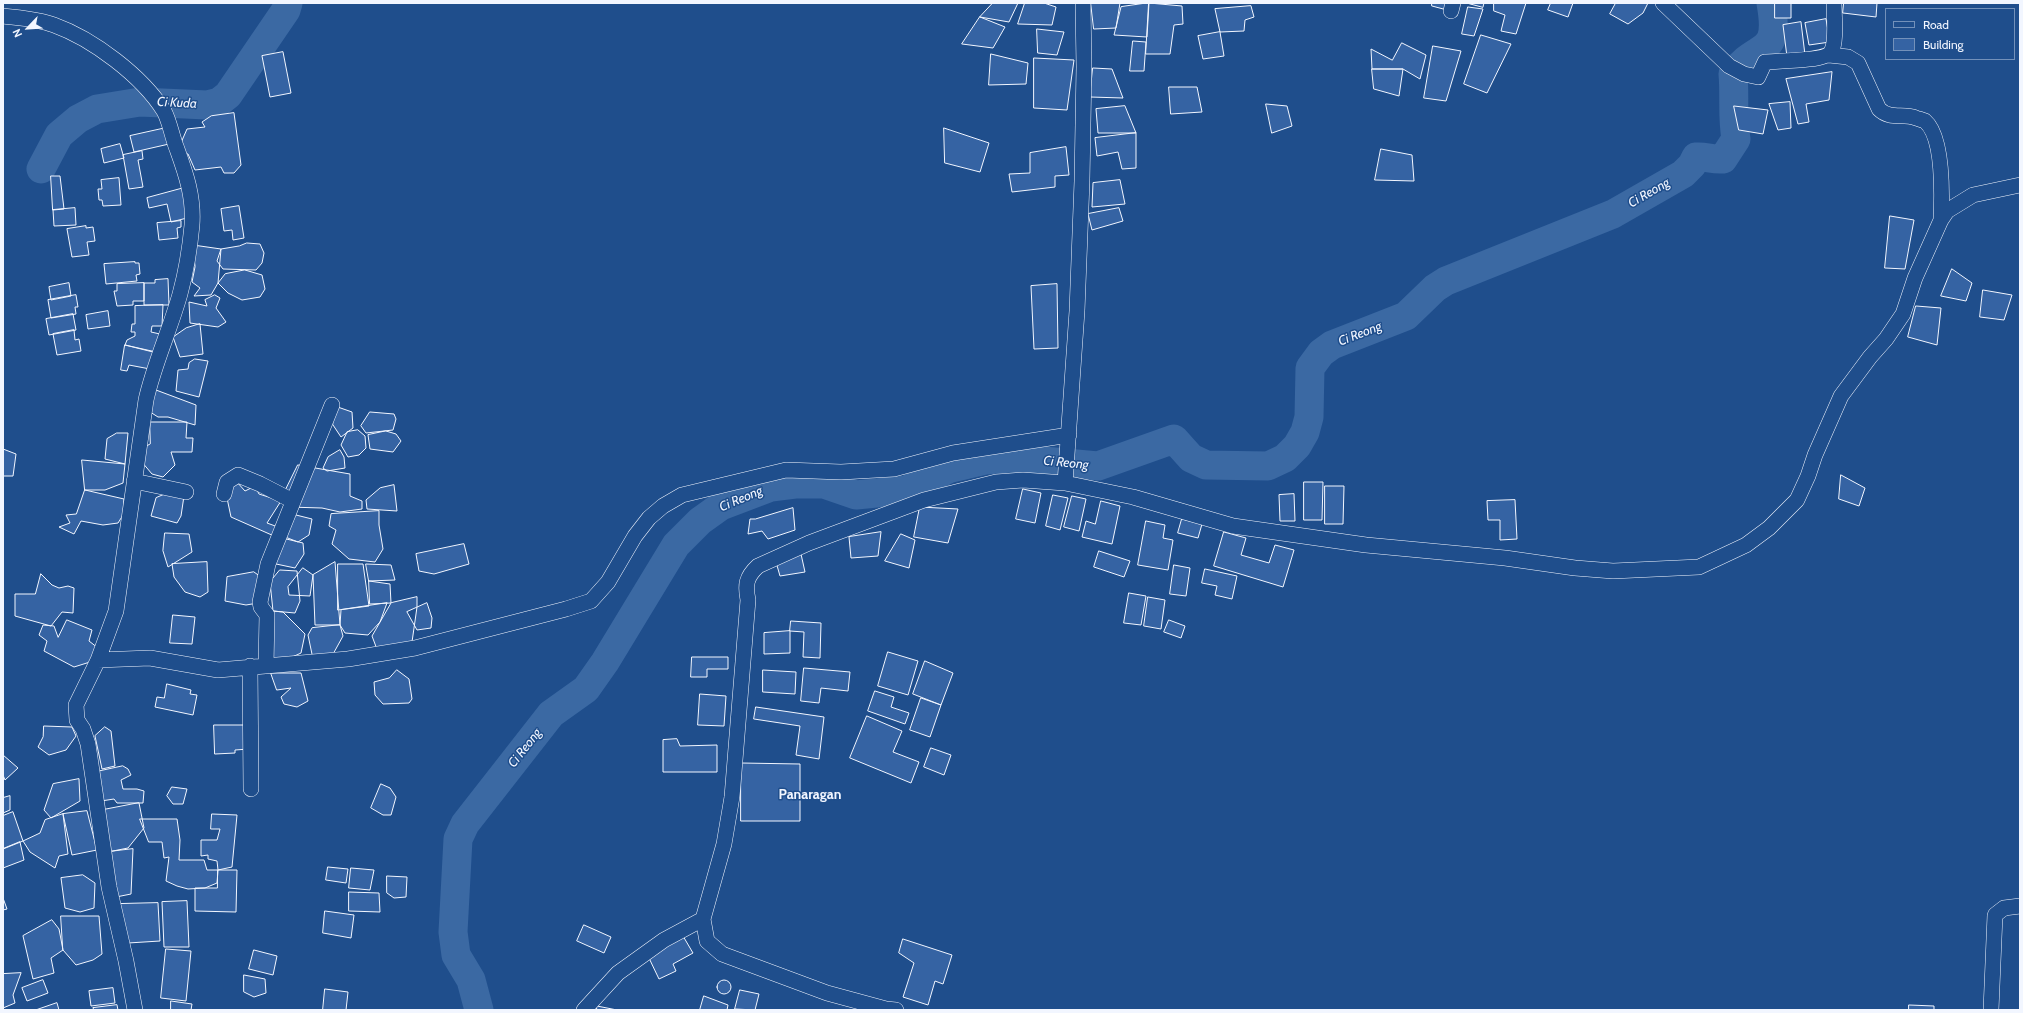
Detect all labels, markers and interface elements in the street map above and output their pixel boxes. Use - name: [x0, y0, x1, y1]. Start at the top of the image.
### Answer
- north arrow: [8, 8, 48, 48]
- legend: [1885, 8, 2015, 60]
- text: Road: [1923, 17, 1949, 32]
- text: N: [9, 27, 25, 40]
- text: Building: [1923, 37, 1964, 52]
- water label: Ci Kuda: [157, 94, 197, 112]
- water label: Ci Reong: [1625, 175, 1673, 211]
- water label: Ci Reong: [1336, 319, 1384, 349]
- water label: Ci Reong: [1043, 453, 1089, 473]
- water label: Ci Reong: [717, 483, 765, 515]
- water label: Ci Reong: [505, 725, 545, 771]
- district label: Panaragan: [778, 787, 842, 803]

